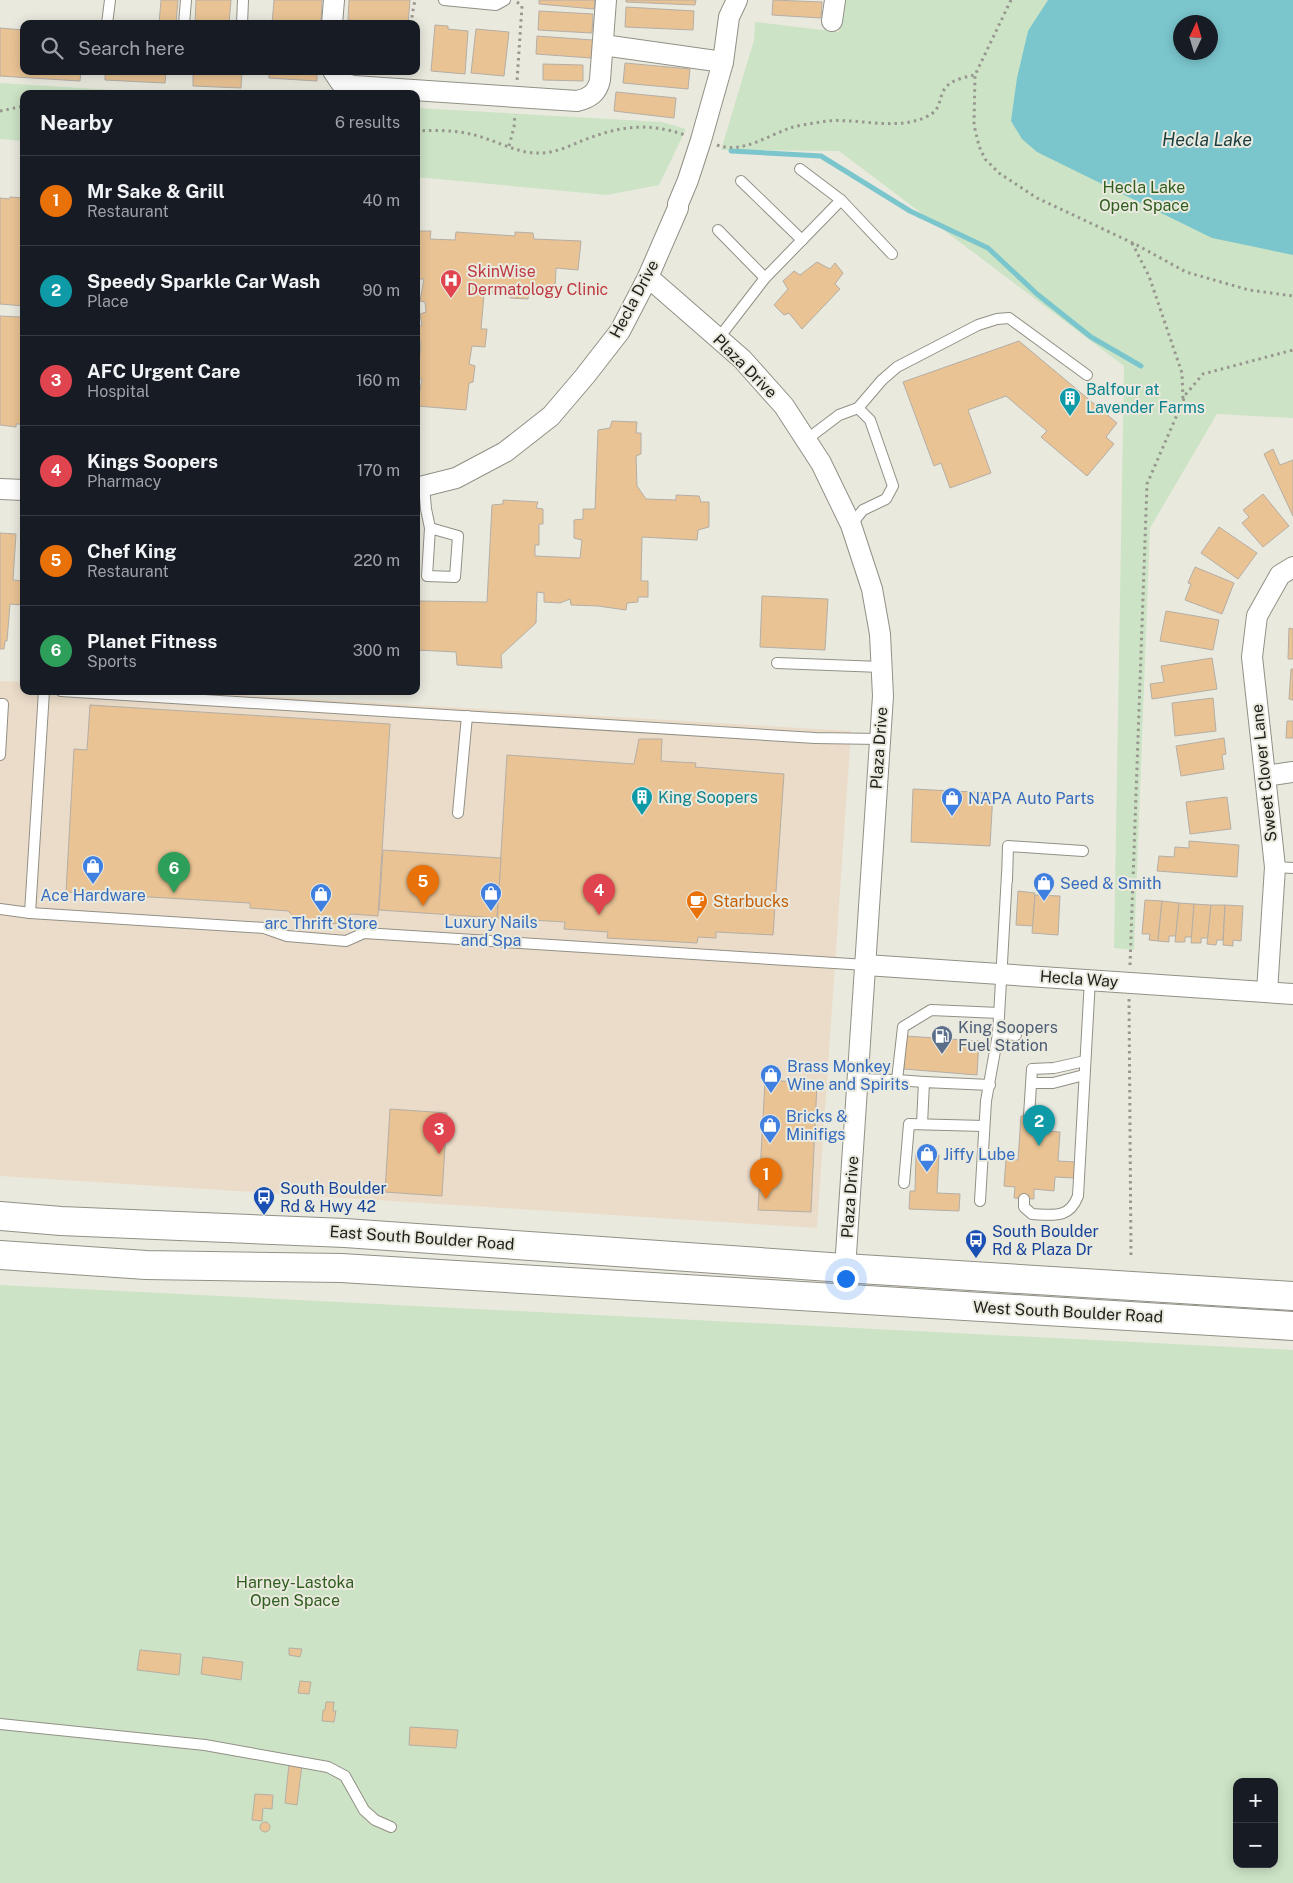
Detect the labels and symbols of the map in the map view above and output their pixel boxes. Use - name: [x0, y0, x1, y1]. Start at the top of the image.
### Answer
- north arrow: [1173, 15, 1218, 60]
- water label: Hecla Lake: [1162, 129, 1252, 150]
- park label: Hecla Lake Open Space: [1099, 178, 1189, 215]
- street label: Hecla Drive: [606, 257, 662, 341]
- place label: SkinWise Dermatology Clinic: [467, 262, 608, 299]
- hospital icon: SkinWise Dermatology Clinic: [439, 268, 463, 299]
- street label: Plaza Drive: [709, 330, 781, 402]
- place label: Balfour at Lavender Farms: [1086, 380, 1205, 417]
- building icon: Balfour at Lavender Farms: [1058, 386, 1082, 417]
- street label: Sweet Clover Lane: [1247, 703, 1281, 843]
- street label: Plaza Drive: [867, 706, 891, 790]
- building icon: King Soopers: [630, 785, 654, 816]
- shop icon: NAPA Auto Parts: [940, 786, 964, 817]
- place label: King Soopers: [658, 788, 758, 807]
- place label: NAPA Auto Parts: [968, 789, 1094, 808]
- pin: 6: [158, 852, 190, 893]
- shop icon: Ace Hardware: [81, 854, 105, 885]
- pin: 5: [407, 865, 439, 906]
- shop icon: Seed & Smith: [1032, 871, 1056, 902]
- pin: 4: [583, 874, 615, 915]
- place label: Seed & Smith: [1060, 874, 1161, 893]
- shop icon: Luxury Nails and Spa: [479, 881, 503, 912]
- shop icon: arc Thrift Store: [309, 882, 333, 913]
- place label: Ace Hardware: [40, 886, 146, 905]
- cafe icon: Starbucks: [685, 889, 709, 920]
- place label: Starbucks: [713, 892, 789, 911]
- place label: Luxury Nails and Spa: [444, 913, 538, 950]
- place label: arc Thrift Store: [265, 914, 378, 933]
- street label: Hecla Way: [1039, 967, 1119, 991]
- place label: King Soopers Fuel Station: [958, 1018, 1058, 1055]
- fuel station icon: King Soopers Fuel Station: [930, 1024, 954, 1055]
- place label: Brass Monkey Wine and Spirits: [787, 1057, 909, 1094]
- shop icon: Brass Monkey Wine and Spirits: [759, 1063, 783, 1094]
- pin: 2: [1023, 1105, 1055, 1146]
- place label: Bricks & Minifigs: [786, 1107, 848, 1144]
- pin: 3: [423, 1113, 455, 1154]
- shop icon: Bricks & Minifigs: [758, 1113, 782, 1144]
- shop icon: Jiffy Lube: [915, 1142, 939, 1173]
- place label: Jiffy Lube: [943, 1145, 1015, 1164]
- street label: Plaza Drive: [838, 1155, 862, 1239]
- pin: 1: [750, 1158, 782, 1199]
- place label: South Boulder Rd & Hwy 42: [280, 1179, 387, 1216]
- bus stop icon: South Boulder Rd & Hwy 42: [252, 1185, 276, 1216]
- street label: East South Boulder Road: [329, 1222, 515, 1254]
- place label: South Boulder Rd & Plaza Dr: [992, 1222, 1099, 1259]
- bus stop icon: South Boulder Rd & Plaza Dr: [964, 1228, 988, 1259]
- your location: [833, 1266, 859, 1292]
- street label: West South Boulder Road: [973, 1298, 1163, 1326]
- park label: Harney-Lastoka Open Space: [236, 1573, 354, 1610]

